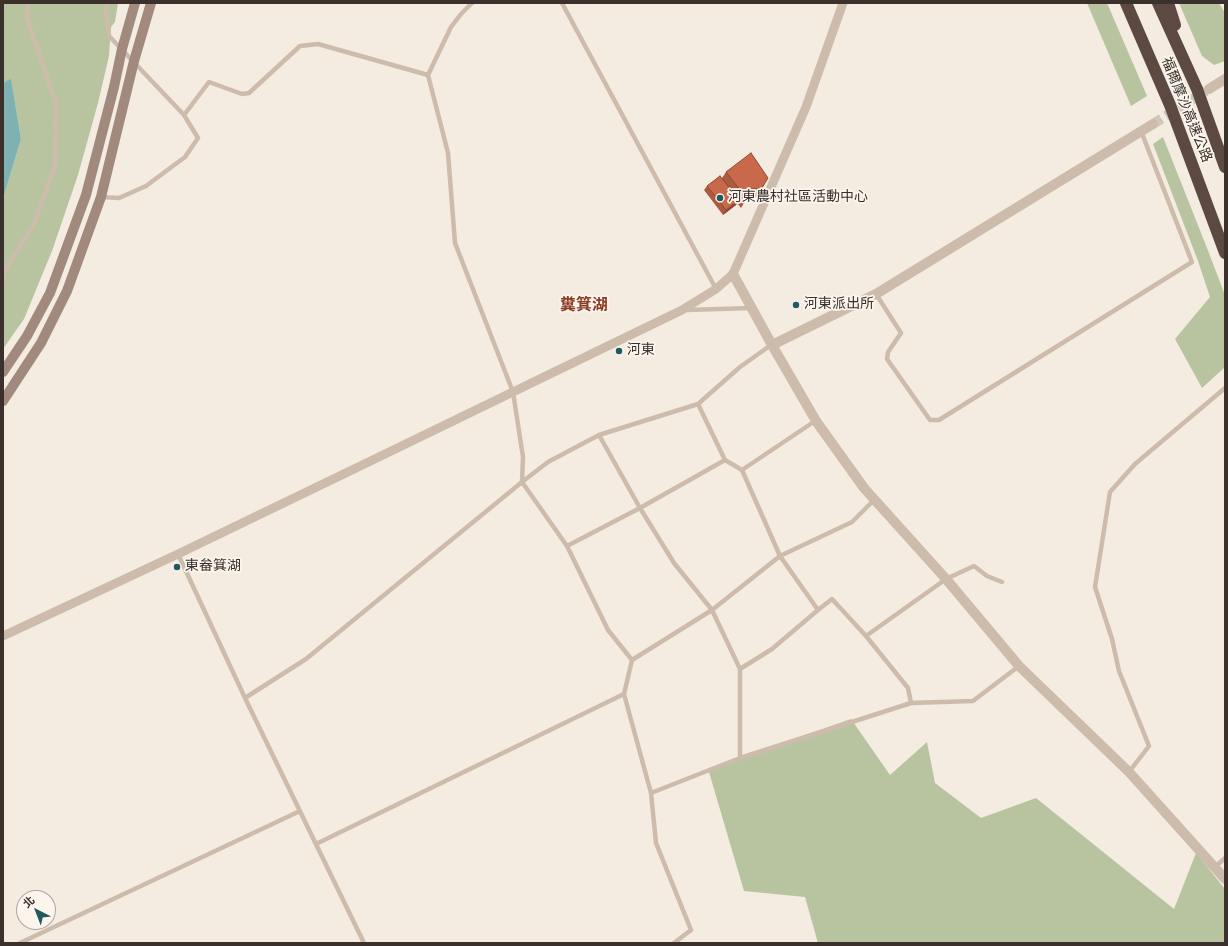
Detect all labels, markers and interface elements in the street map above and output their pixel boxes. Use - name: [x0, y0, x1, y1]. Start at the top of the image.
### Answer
- street label: 福爾摩沙高速公路: [1157, 55, 1215, 165]
- place label: 河東農村社區活動中心: [728, 190, 868, 206]
- marker: 河東農村社區活動中心: [715, 193, 725, 203]
- district label: 糞箕湖: [560, 296, 608, 316]
- place label: 河東派出所: [804, 297, 874, 313]
- marker: 河東派出所: [791, 300, 801, 310]
- place label: 河東: [627, 343, 655, 359]
- marker: 河東: [614, 346, 624, 356]
- place label: 東畚箕湖: [185, 559, 241, 575]
- marker: 東畚箕湖: [172, 562, 182, 572]
- north arrow: [16, 890, 56, 930]
- text: 北: [19, 892, 38, 911]

